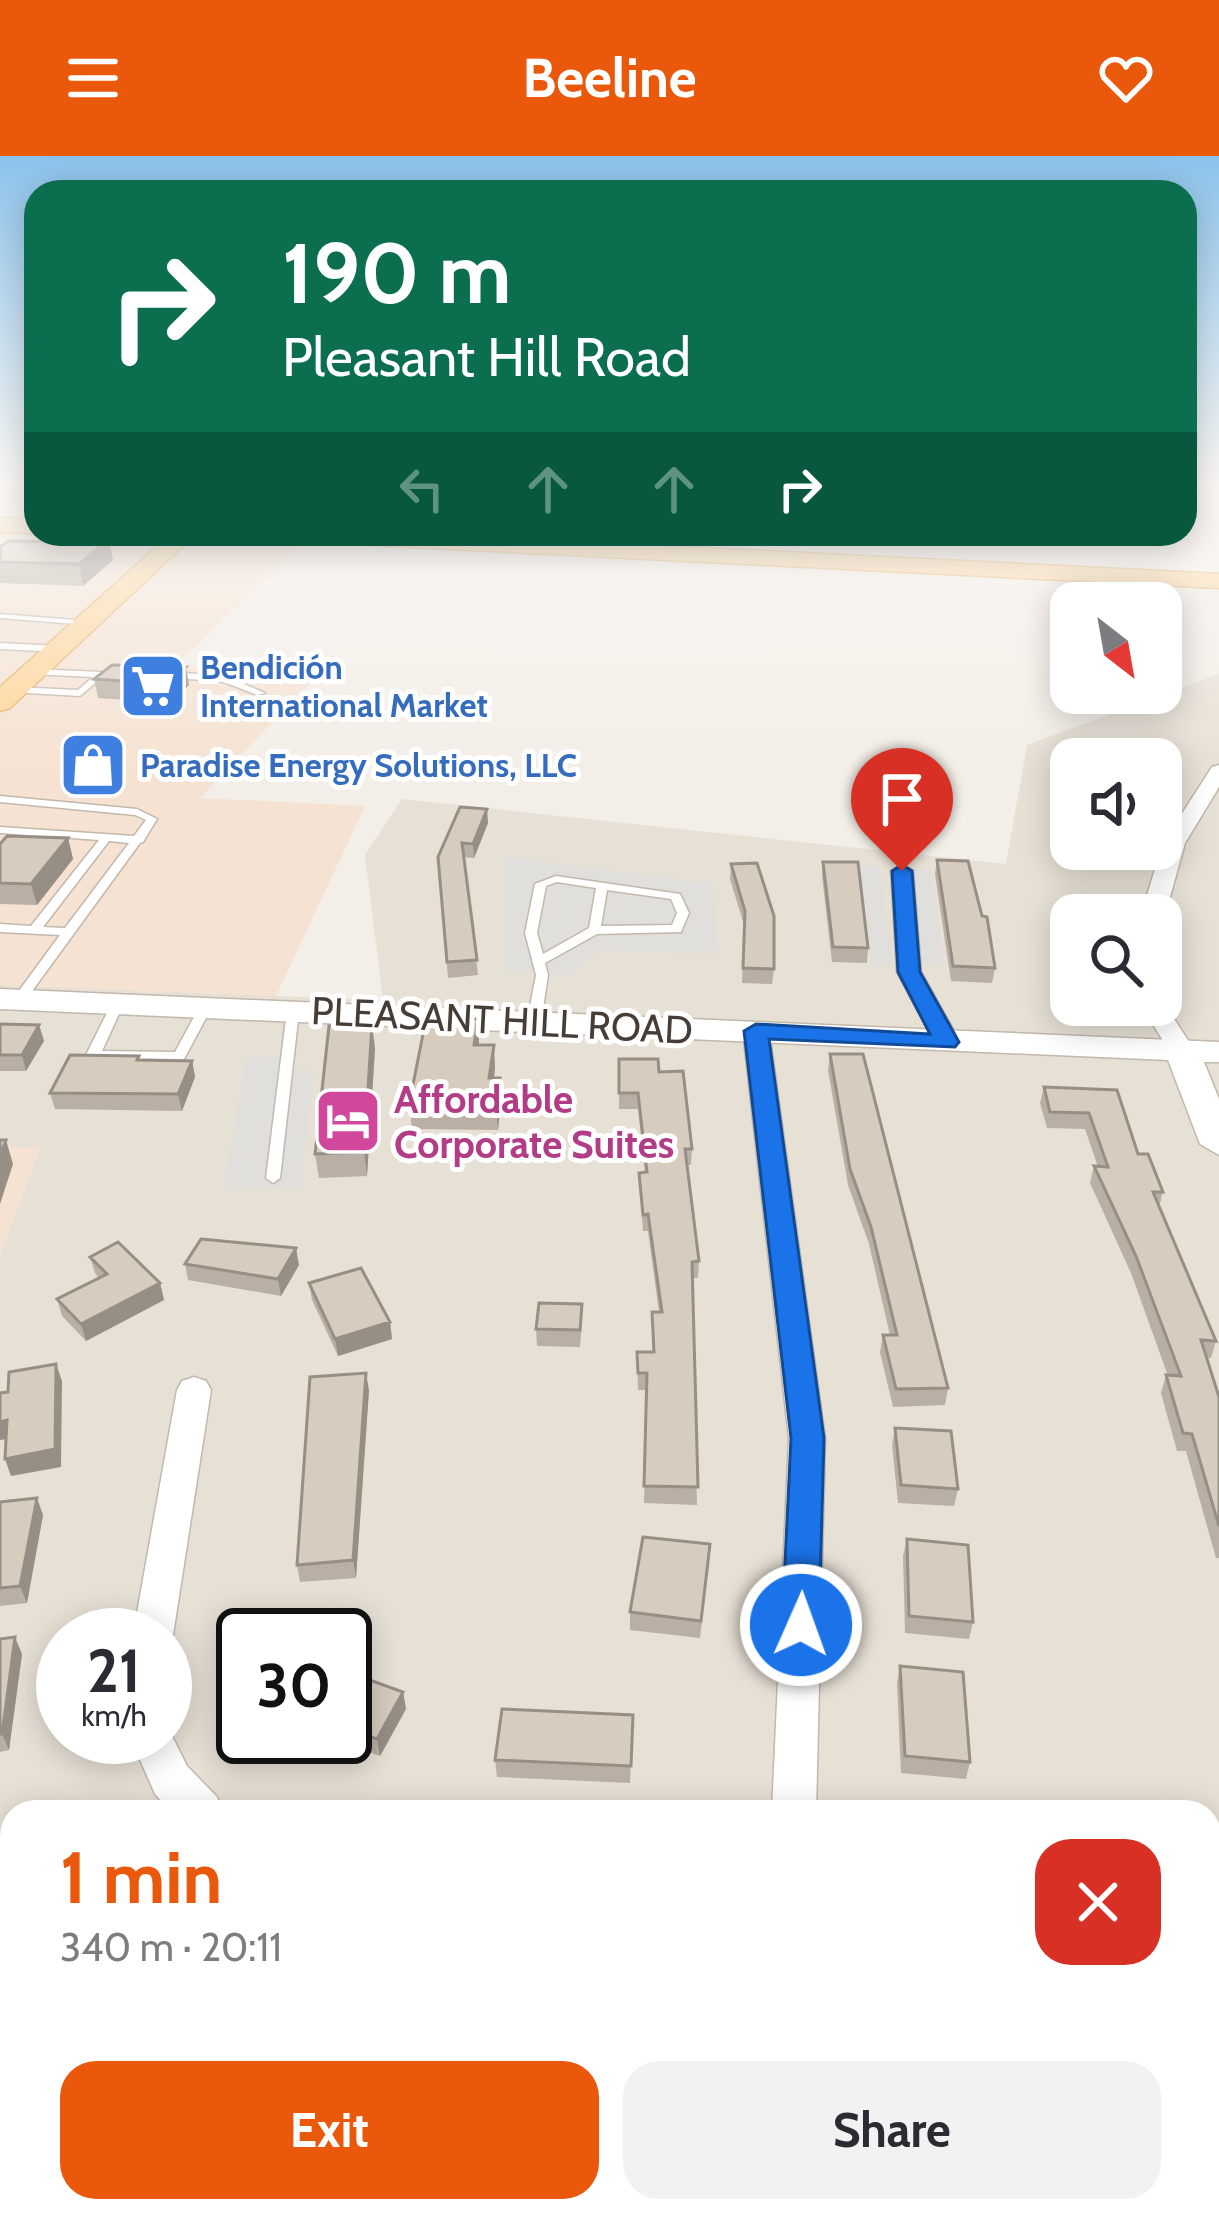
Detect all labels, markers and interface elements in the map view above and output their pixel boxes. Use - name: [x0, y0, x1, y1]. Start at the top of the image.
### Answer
- icon: menu: [60, 45, 126, 111]
- text: Beeline: [522, 45, 697, 111]
- icon: heart: [1093, 45, 1159, 111]
- text: 190 m: [282, 222, 511, 324]
- icon: right: [84, 228, 240, 384]
- text: Pleasant Hill Road: [282, 324, 691, 390]
- icon: left: [389, 456, 455, 522]
- icon: ahead: [515, 456, 581, 522]
- icon: ahead: [641, 456, 707, 522]
- icon: right: [767, 456, 833, 522]
- north arrow: [1050, 582, 1182, 714]
- map controls: [1050, 582, 1182, 1026]
- place label: Bendición International Market: [200, 647, 488, 725]
- supermarket icon: Bendición International Market: [118, 651, 188, 721]
- shop icon: Paradise Energy Solutions, LLC: [58, 730, 128, 800]
- button: sound: [1050, 738, 1182, 870]
- place label: Paradise Energy Solutions, LLC: [140, 745, 577, 785]
- pin: [851, 748, 953, 871]
- icon: arrive: [869, 766, 935, 832]
- button: search: [1050, 894, 1182, 1026]
- street label: PLEASANT HILL ROAD: [310, 986, 694, 1054]
- place label: Affordable Corporate Suites: [394, 1075, 674, 1168]
- hotel icon: Affordable Corporate Suites: [313, 1086, 383, 1156]
- position arrow: [738, 1562, 864, 1688]
- speed limit sign: 30: [216, 1608, 372, 1764]
- text: 21: [87, 1634, 141, 1707]
- text: km/h: [81, 1697, 147, 1734]
- text: 1 min: [60, 1834, 222, 1921]
- button: close: [1035, 1839, 1161, 1965]
- text: 340 m · 20:11: [60, 1923, 282, 1971]
- button: Exit: [60, 2061, 599, 2199]
- button: Share: [623, 2061, 1161, 2199]

